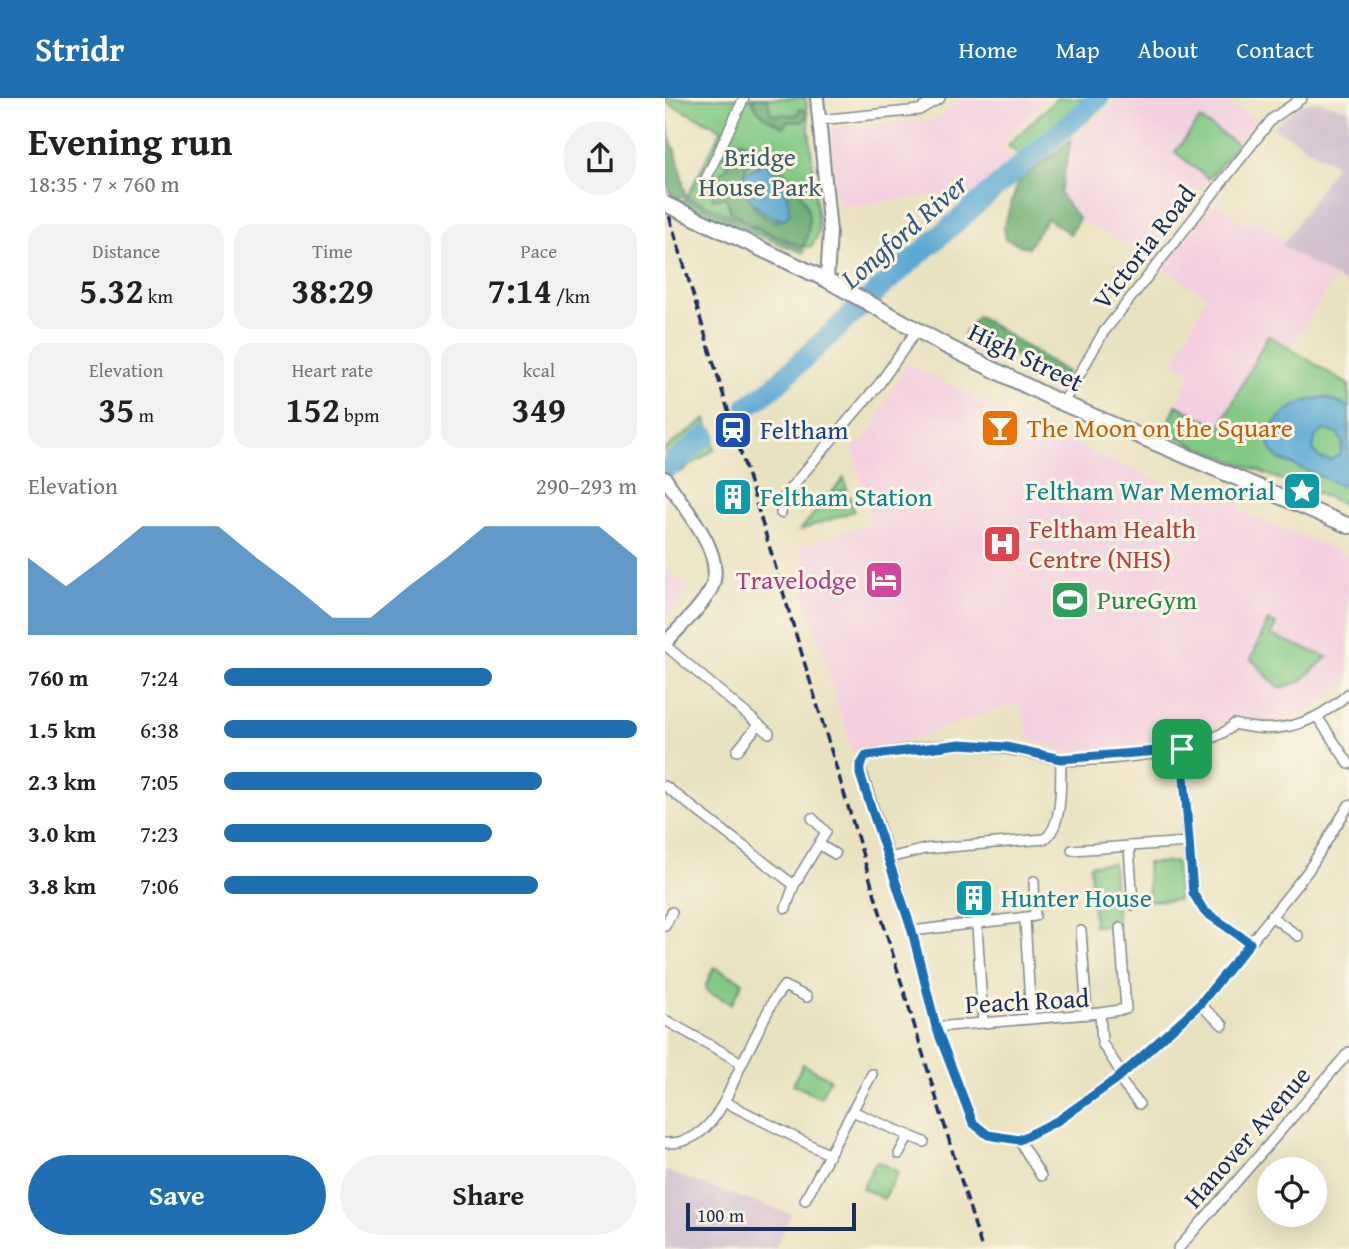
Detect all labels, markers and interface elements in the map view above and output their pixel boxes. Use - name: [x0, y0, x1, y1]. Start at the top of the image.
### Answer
- text: Stridr: [35, 25, 124, 73]
- text: Home: [959, 32, 1018, 67]
- text: Map: [1056, 32, 1100, 67]
- text: About: [1138, 32, 1198, 67]
- text: Contact: [1236, 32, 1314, 67]
- text: Evening run: [28, 113, 232, 169]
- button: share: [563, 121, 637, 195]
- park label: Bridge House Park: [698, 137, 822, 206]
- water label: Longford River: [830, 163, 978, 298]
- text: 18:35 · 7 × 760 m: [28, 167, 180, 200]
- street label: Victoria Road: [1082, 176, 1205, 317]
- text: Distance: [92, 237, 160, 265]
- text: Time: [312, 237, 353, 265]
- text: Pace: [521, 237, 557, 265]
- text: 5.32: [79, 265, 144, 316]
- text: 38:29: [291, 265, 374, 316]
- text: 7:14: [488, 265, 552, 316]
- text: km: [144, 282, 173, 310]
- text: /km: [552, 282, 590, 310]
- street label: High Street: [962, 312, 1090, 401]
- text: Elevation: [89, 356, 163, 384]
- text: Heart rate: [292, 356, 373, 384]
- text: kcal: [523, 356, 555, 384]
- text: 35: [98, 384, 134, 435]
- text: 152: [285, 384, 340, 435]
- text: 349: [512, 384, 566, 435]
- text: m: [134, 401, 154, 429]
- text: bpm: [340, 401, 380, 429]
- bar icon: The Moon on the Square: [979, 407, 1021, 449]
- place label: The Moon on the Square: [1027, 408, 1293, 447]
- station icon: Feltham: [712, 409, 754, 451]
- place label: Feltham: [760, 410, 848, 449]
- text: Elevation: [28, 469, 118, 502]
- text: 290–293 m: [536, 469, 637, 502]
- place icon: Feltham War Memorial: [1281, 470, 1323, 512]
- place label: Feltham War Memorial: [1025, 471, 1275, 510]
- building icon: Feltham Station: [712, 476, 754, 518]
- place label: Feltham Station: [760, 477, 933, 516]
- place label: Feltham Health Centre (NHS): [1029, 509, 1196, 578]
- hospital icon: Feltham Health Centre (NHS): [981, 523, 1023, 565]
- hotel icon: Travelodge: [863, 559, 905, 601]
- place label: Travelodge: [736, 560, 857, 599]
- sports icon: PureGym: [1049, 579, 1091, 621]
- place label: PureGym: [1097, 580, 1197, 619]
- text: 760 m: [28, 661, 89, 694]
- text: 7:24: [140, 661, 179, 694]
- text: 1.5 km: [28, 713, 96, 746]
- text: 6:38: [140, 713, 179, 746]
- pin: [1152, 719, 1212, 779]
- icon: arrive: [1163, 730, 1201, 768]
- text: 2.3 km: [28, 765, 96, 798]
- text: 7:05: [140, 765, 179, 798]
- text: 3.0 km: [28, 817, 96, 850]
- text: 7:23: [140, 817, 179, 850]
- text: 3.8 km: [28, 869, 96, 902]
- text: 7:06: [140, 869, 179, 902]
- building icon: Hunter House: [953, 877, 995, 919]
- place label: Hunter House: [1001, 878, 1152, 917]
- street label: Peach Road: [964, 978, 1090, 1023]
- street label: Hanover Avenue: [1174, 1057, 1320, 1217]
- button: Save: [28, 1155, 326, 1235]
- button: Share: [340, 1155, 637, 1235]
- map controls: [1257, 1157, 1327, 1227]
- button: locate: [1257, 1157, 1327, 1227]
- scale bar: [686, 1200, 856, 1232]
- text: 100 m: [697, 1201, 744, 1229]

